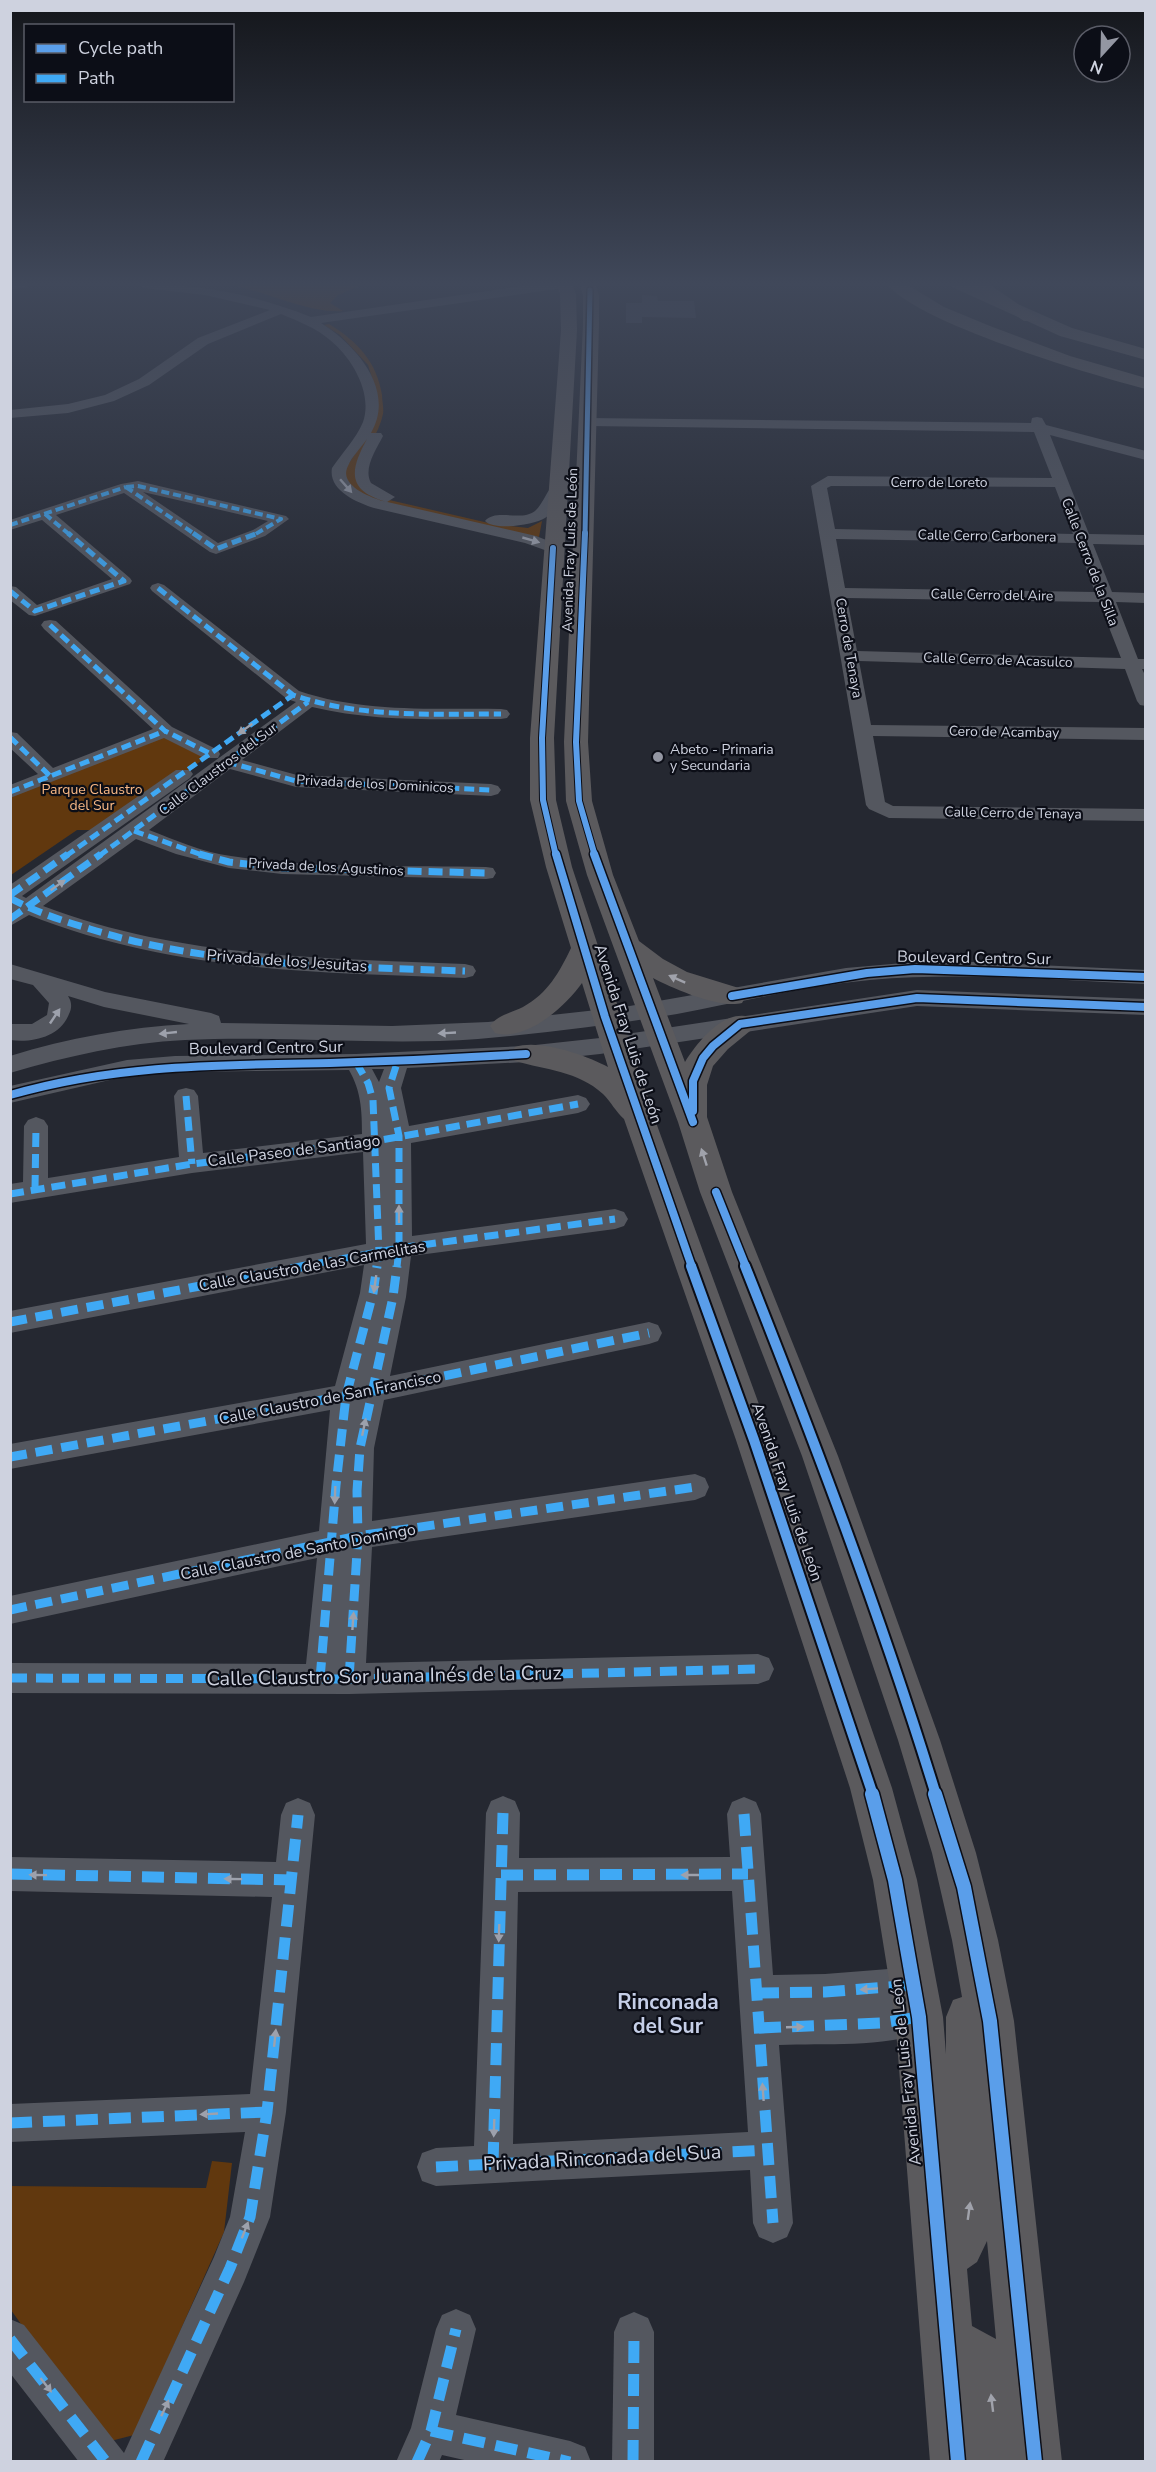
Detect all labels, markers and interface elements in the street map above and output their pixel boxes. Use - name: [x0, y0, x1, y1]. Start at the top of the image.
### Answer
- legend: [24, 24, 234, 102]
- north arrow: [1072, 24, 1132, 84]
- text: Cycle path: [78, 36, 163, 60]
- text: N: [1087, 55, 1106, 79]
- text: Path: [78, 66, 115, 90]
- street label: Avenida Fray Luis de León: [558, 468, 582, 632]
- street label: Cerro de Loreto: [890, 473, 988, 492]
- one-way arrow: [339, 478, 352, 493]
- street label: Calle Cerro de la Silla: [1057, 495, 1123, 629]
- street label: Calle Cerro Carbonera: [917, 525, 1057, 547]
- one-way arrow: [522, 536, 540, 545]
- street label: Calle Cerro del Aire: [930, 584, 1054, 606]
- street label: Cerro de Tenaya: [831, 596, 867, 700]
- street label: Calle Cerro de Acasulco: [923, 648, 1073, 672]
- street label: Calle Claustros del Sur: [155, 718, 281, 820]
- street label: Cero de Acambay: [949, 722, 1060, 742]
- one-way arrow: [238, 723, 254, 735]
- place label: Abeto - Primaria y Secundaria: [670, 740, 774, 775]
- marker: Abeto - Primaria y Secundaria: [651, 750, 665, 764]
- street label: Privada de los Dominicos: [296, 770, 454, 798]
- park label: Parque Claustro del Sur: [41, 780, 143, 815]
- street label: Calle Cerro de Tenaya: [944, 802, 1082, 824]
- street label: Privada de los Agustinos: [248, 853, 404, 881]
- one-way arrow: [50, 880, 66, 891]
- street label: Avenida Fray Luis de León: [589, 941, 667, 1127]
- street label: Privada de los Jesuitas: [206, 944, 368, 978]
- street label: Boulevard Centro Sur: [897, 946, 1051, 970]
- one-way arrow: [668, 974, 685, 983]
- one-way arrow: [49, 1008, 60, 1025]
- one-way arrow: [159, 1028, 178, 1038]
- one-way arrow: [438, 1028, 457, 1037]
- street label: Boulevard Centro Sur: [189, 1036, 343, 1060]
- street label: Calle Paseo de Santiago: [206, 1129, 382, 1173]
- one-way arrow: [699, 1148, 709, 1166]
- one-way arrow: [394, 1205, 404, 1224]
- street label: Calle Claustro de las Carmelitas: [197, 1235, 427, 1297]
- one-way arrow: [370, 1274, 379, 1293]
- street label: Calle Claustro de San Francisco: [217, 1366, 443, 1430]
- street label: Avenida Fray Luis de León: [746, 1400, 828, 1584]
- one-way arrow: [360, 1417, 370, 1436]
- one-way arrow: [331, 1486, 340, 1505]
- street label: Calle Claustro de Santo Domingo: [178, 1518, 418, 1586]
- one-way arrow: [348, 1611, 357, 1630]
- street label: Calle Claustro Sor Juana Inés de la Cruz: [206, 1659, 562, 1693]
- one-way arrow: [29, 1870, 48, 1879]
- one-way arrow: [680, 1870, 699, 1880]
- one-way arrow: [224, 1874, 243, 1884]
- one-way arrow: [495, 1924, 504, 1943]
- street label: Avenida Fray Luis de León: [885, 1978, 927, 2166]
- one-way arrow: [860, 1985, 879, 1994]
- district label: Rinconada del Sur: [617, 1988, 719, 2040]
- one-way arrow: [786, 2022, 805, 2031]
- one-way arrow: [270, 2029, 280, 2048]
- one-way arrow: [759, 2082, 768, 2101]
- one-way arrow: [199, 2110, 218, 2119]
- one-way arrow: [489, 2119, 498, 2138]
- street label: Privada Rinconada del Sua: [482, 2138, 722, 2178]
- one-way arrow: [964, 2202, 974, 2221]
- one-way arrow: [240, 2221, 250, 2239]
- one-way arrow: [39, 2378, 51, 2393]
- one-way arrow: [987, 2394, 997, 2413]
- one-way arrow: [161, 2400, 170, 2417]

